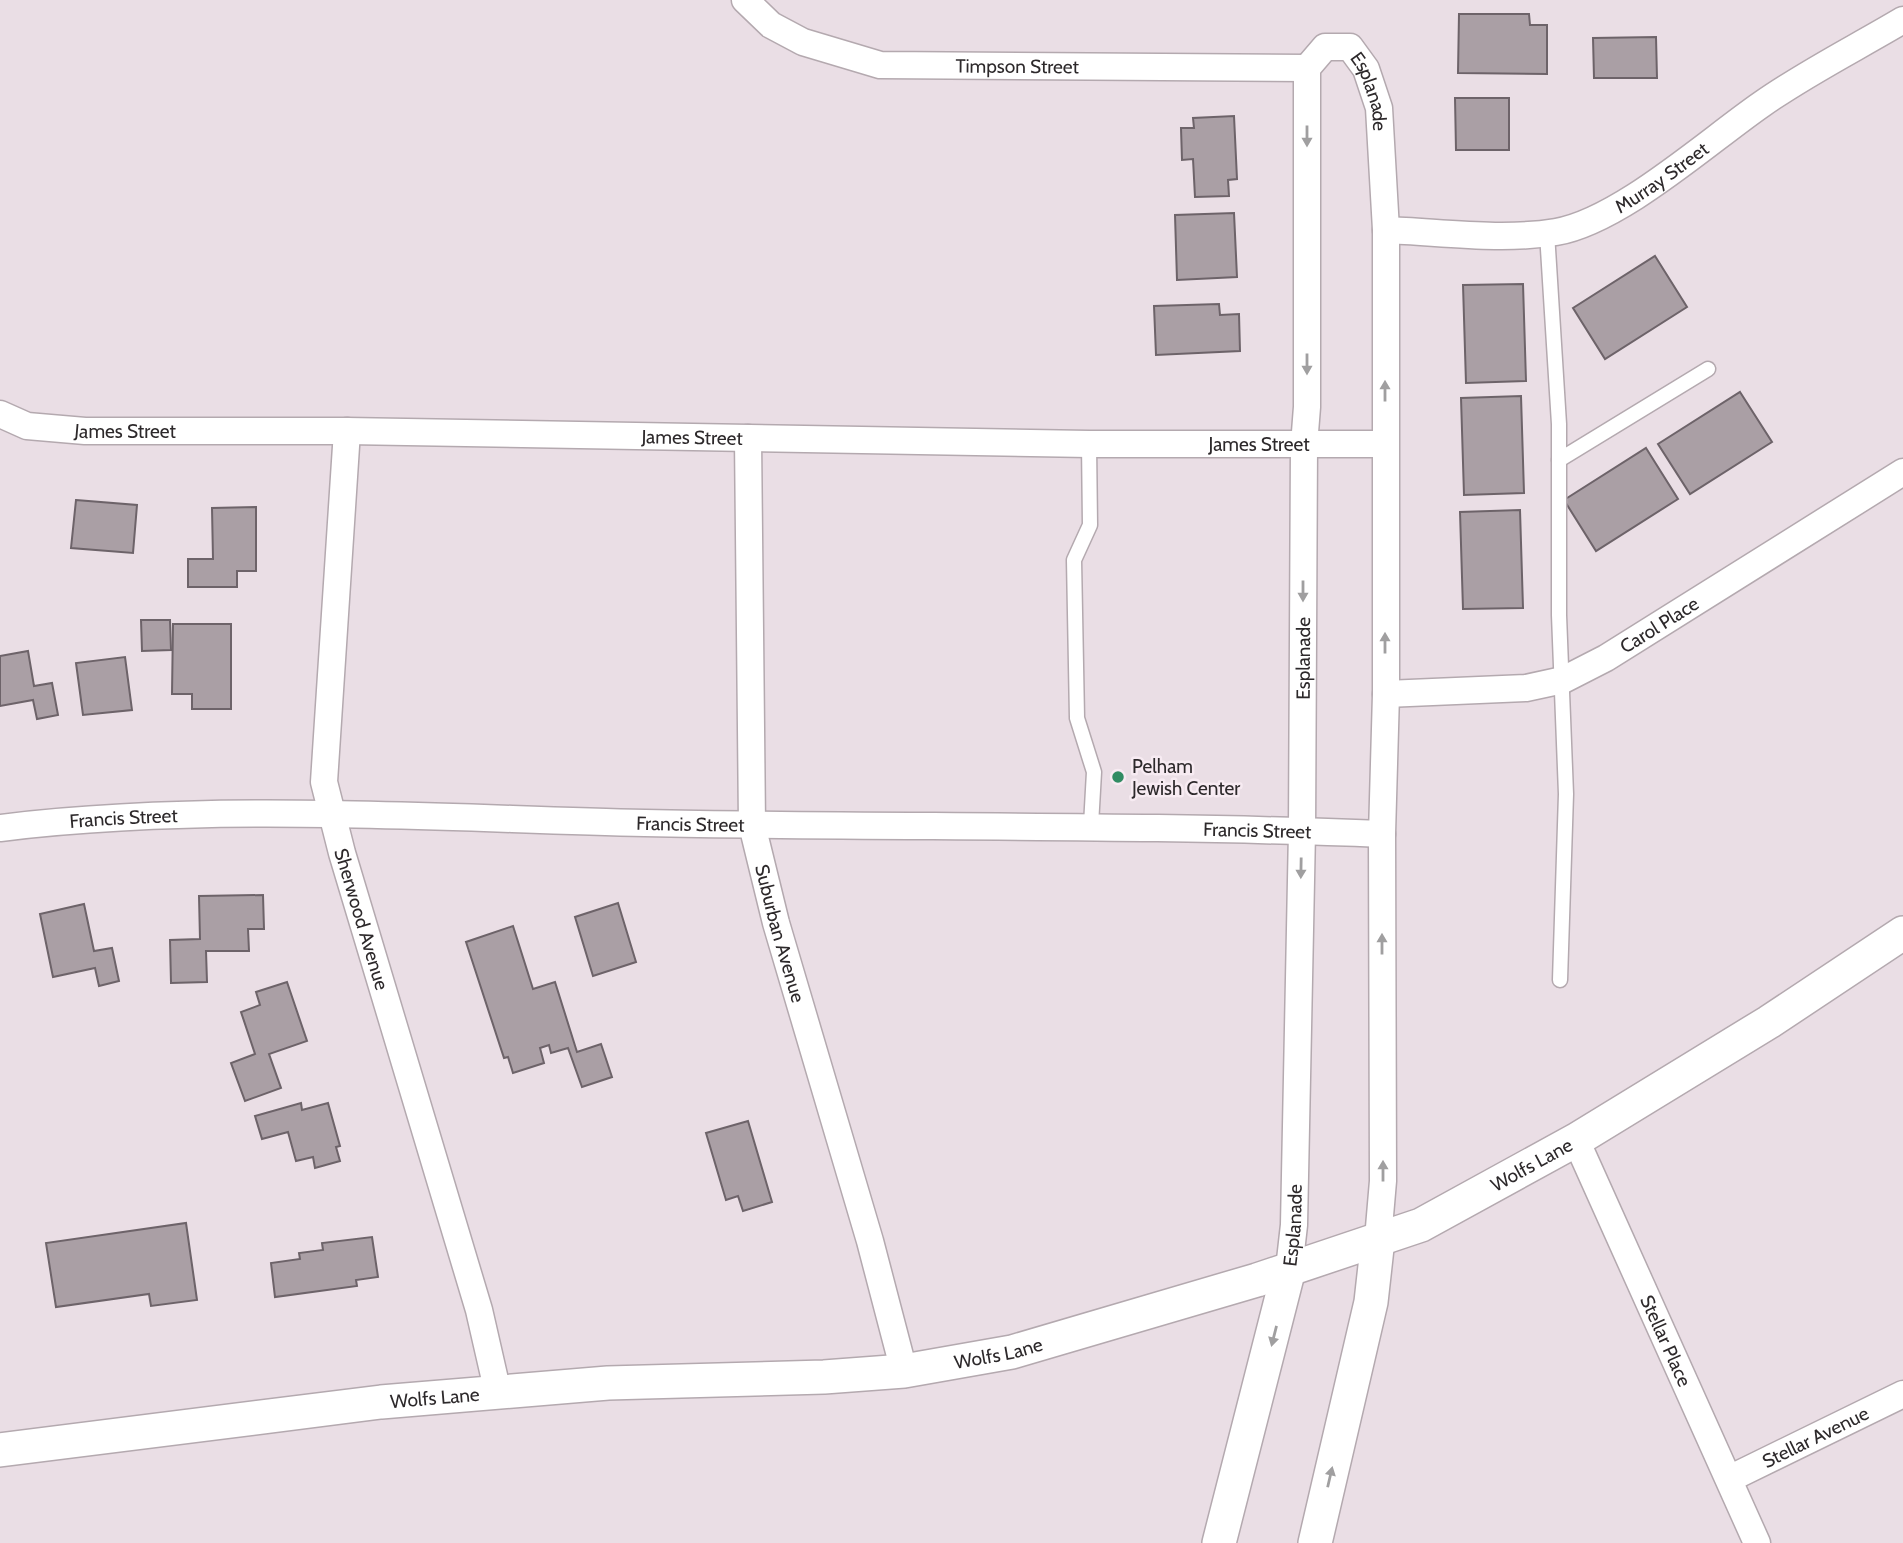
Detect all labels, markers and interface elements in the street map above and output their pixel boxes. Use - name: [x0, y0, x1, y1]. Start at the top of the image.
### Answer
- street label: Esplanade: [1346, 47, 1392, 132]
- street label: Timpson Street: [956, 54, 1080, 78]
- one-way arrow: [1301, 125, 1313, 147]
- street label: Murray Street: [1611, 136, 1713, 218]
- one-way arrow: [1301, 353, 1313, 375]
- one-way arrow: [1379, 380, 1391, 402]
- street label: James Street: [73, 419, 176, 443]
- street label: James Street: [640, 425, 744, 449]
- street label: James Street: [1208, 433, 1310, 456]
- one-way arrow: [1297, 580, 1309, 602]
- street label: Carol Place: [1616, 591, 1703, 658]
- street label: Esplanade: [1291, 617, 1315, 700]
- one-way arrow: [1379, 632, 1391, 654]
- place label: Pelham Jewish Center: [1131, 755, 1240, 800]
- marker: Pelham Jewish Center: [1110, 769, 1126, 785]
- street label: Francis Street: [69, 803, 179, 832]
- street label: Francis Street: [636, 811, 745, 836]
- street label: Francis Street: [1203, 817, 1312, 843]
- street label: Sherwood Avenue: [330, 846, 394, 993]
- one-way arrow: [1295, 857, 1307, 879]
- street label: Suburban Avenue: [751, 862, 810, 1005]
- one-way arrow: [1376, 932, 1388, 954]
- street label: Wolfs Lane: [1487, 1133, 1576, 1196]
- one-way arrow: [1377, 1160, 1389, 1182]
- street label: Esplanade: [1278, 1184, 1306, 1268]
- street label: Stellar Place: [1636, 1291, 1697, 1390]
- one-way arrow: [1268, 1325, 1279, 1347]
- street label: Wolfs Lane: [952, 1332, 1045, 1373]
- street label: Wolfs Lane: [389, 1382, 481, 1413]
- street label: Stellar Avenue: [1758, 1401, 1872, 1473]
- one-way arrow: [1325, 1465, 1336, 1487]

